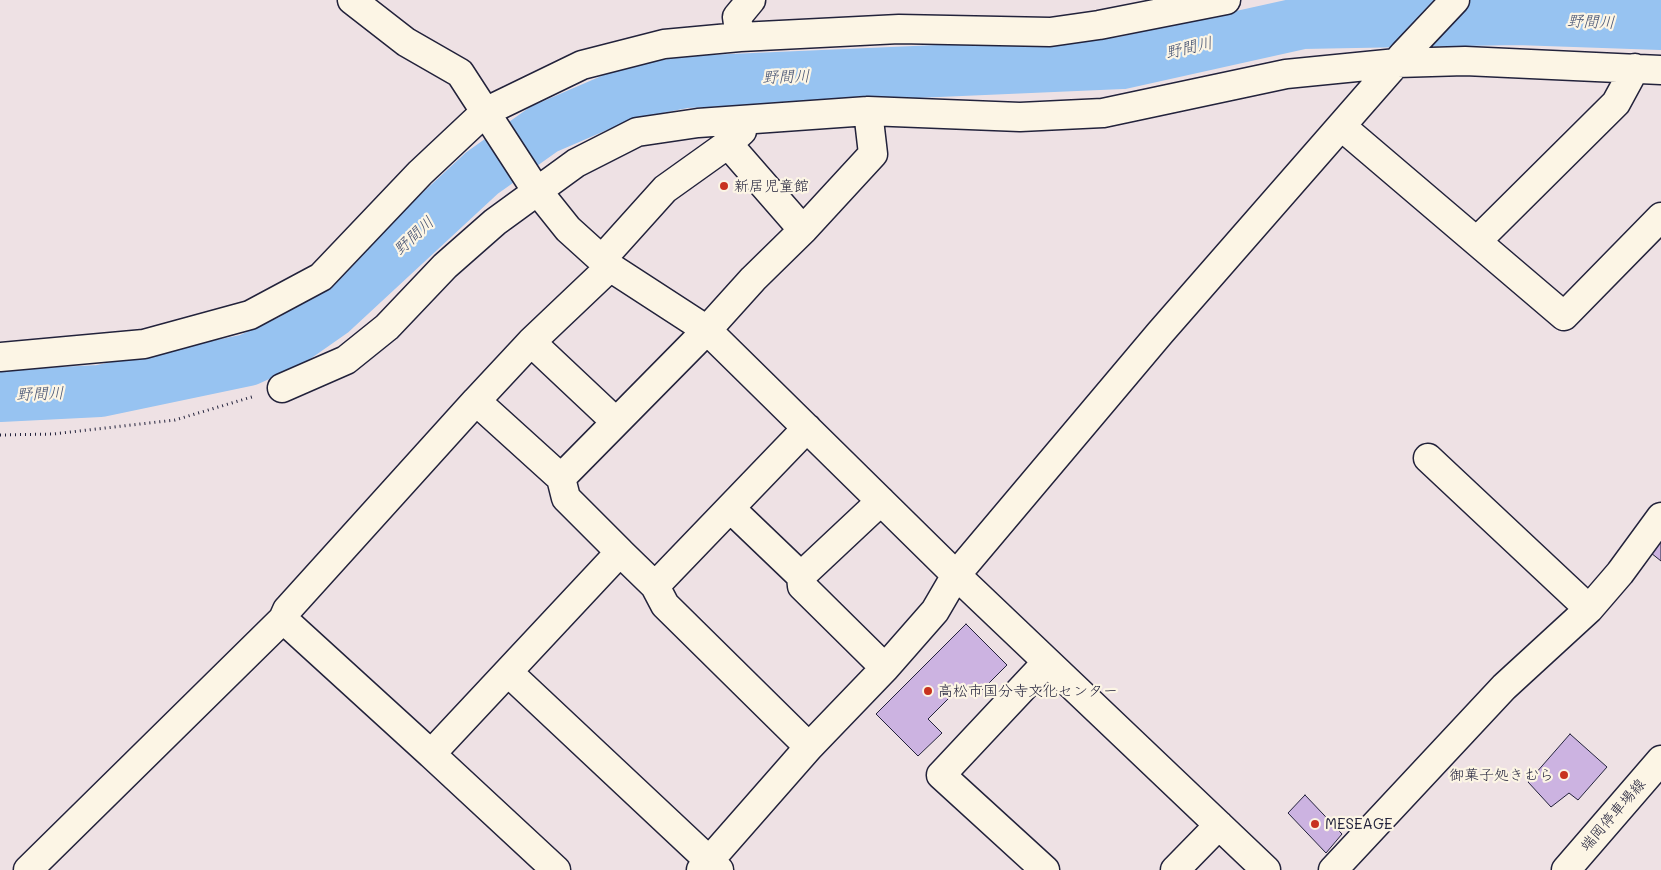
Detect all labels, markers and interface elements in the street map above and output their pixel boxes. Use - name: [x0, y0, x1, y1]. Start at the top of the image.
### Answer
- water label: 野間川: [1567, 12, 1615, 32]
- water label: 野間川: [1163, 33, 1215, 63]
- water label: 野間川: [762, 67, 810, 87]
- place label: 新居児童館: [734, 177, 809, 195]
- marker: 新居児童館: [718, 180, 730, 192]
- water label: 野間川: [390, 213, 438, 259]
- water label: 野間川: [16, 384, 64, 404]
- place label: 高松市国分寺文化センター: [938, 682, 1118, 700]
- marker: 高松市国分寺文化センター: [922, 685, 934, 697]
- place label: 御菓子処きむら: [1449, 766, 1554, 784]
- marker: 御菓子処きむら: [1558, 769, 1570, 781]
- street label: 端岡停車場線: [1577, 775, 1649, 855]
- place label: MESEAGE: [1325, 815, 1393, 833]
- marker: MESEAGE: [1309, 818, 1321, 830]

